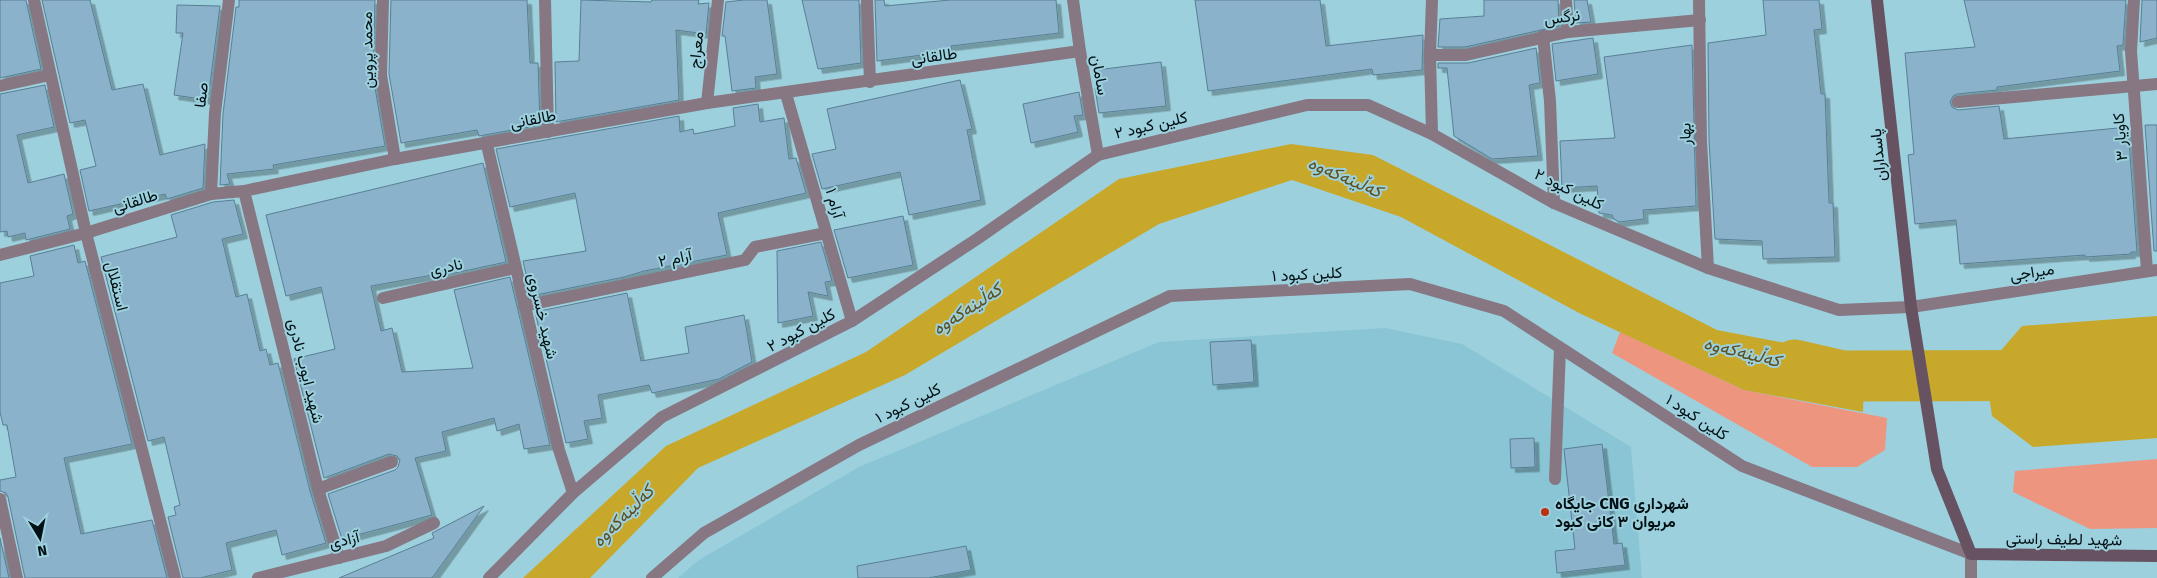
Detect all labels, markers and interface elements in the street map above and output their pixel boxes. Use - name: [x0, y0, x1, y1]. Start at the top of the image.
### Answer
- street label: نرگس: [1543, 5, 1581, 30]
- street label: محمد پروین: [357, 11, 379, 89]
- street label: معراج: [685, 31, 709, 70]
- street label: طالقانی: [910, 43, 958, 70]
- street label: سامان: [1087, 53, 1113, 97]
- street label: صفا: [190, 81, 212, 109]
- street label: طالقانی: [508, 105, 558, 134]
- street label: کلین کبود ۲: [1113, 107, 1190, 144]
- street label: کاویار ۳: [2109, 112, 2132, 162]
- street label: بهار: [1675, 123, 1696, 146]
- street label: پاسداران: [1866, 127, 1892, 182]
- water label: کەڵینەکەوە: [1305, 152, 1388, 204]
- street label: کلین کبود ۲: [1531, 164, 1607, 215]
- street label: طالقانی: [110, 185, 160, 218]
- street label: آرام ۱: [821, 186, 849, 222]
- street label: آرام ۲: [656, 245, 695, 272]
- street label: نادری: [428, 254, 465, 281]
- street label: استقلال: [102, 259, 132, 313]
- street label: میراجی: [2008, 259, 2056, 286]
- street label: کلین کبود ۱: [1271, 263, 1343, 286]
- street label: شهید خسروی: [523, 271, 562, 361]
- water label: کەڵینەکەوە: [928, 277, 1008, 340]
- street label: کلین کبود ۲: [764, 304, 839, 357]
- street label: شهید ایوب نادری: [283, 317, 328, 426]
- water label: کەڵینەکەوە: [1701, 332, 1785, 373]
- street label: کلین کبود ۱: [872, 379, 944, 428]
- street label: کلین کبود ۱: [1662, 390, 1732, 445]
- water label: کەڵینەکەوە: [588, 478, 661, 551]
- place label: جایگاه CNG شهرداری مریوان ۳ کانی کبود: [1555, 494, 1689, 532]
- marker: جایگاه CNG شهرداری مریوان ۳ کانی کبود: [1539, 506, 1551, 518]
- north arrow: [15, 513, 65, 563]
- street label: آزادی: [327, 527, 363, 554]
- street label: شهید لطیف راستی: [2006, 528, 2122, 551]
- text: N: [36, 541, 48, 559]

